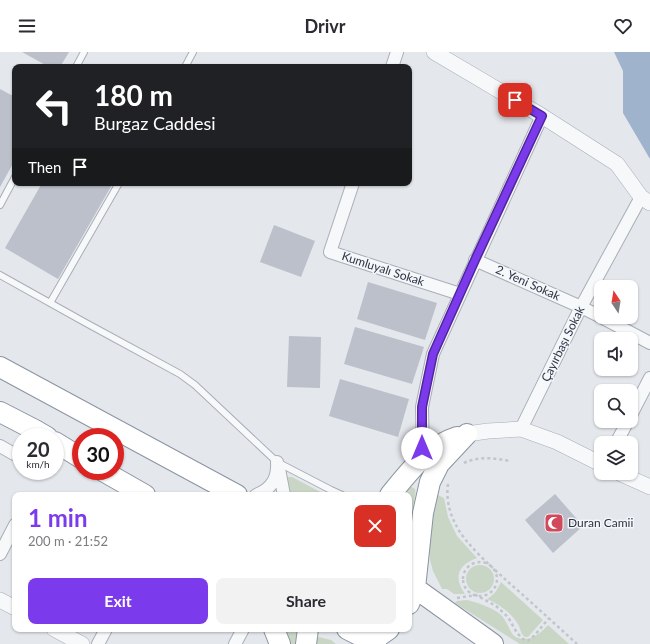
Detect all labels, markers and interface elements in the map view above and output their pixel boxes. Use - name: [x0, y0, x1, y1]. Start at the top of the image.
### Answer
- icon: menu: [16, 15, 38, 37]
- text: Drivr: [304, 15, 346, 37]
- icon: heart: [612, 15, 634, 37]
- text: 180 m: [94, 78, 173, 112]
- icon: left: [28, 80, 80, 132]
- pin: [498, 83, 532, 117]
- icon: arrive: [504, 89, 526, 111]
- text: Burgaz Caddesi: [94, 112, 216, 134]
- icon: arrive: [69, 156, 91, 178]
- text: Then: [28, 158, 61, 176]
- street label: Kumluyalı Sokak: [340, 248, 427, 289]
- street label: 2. Yeni Sokak: [494, 262, 564, 304]
- north arrow: [594, 280, 638, 324]
- map controls: [594, 280, 638, 480]
- street label: Çayırbaşı Sokak: [538, 303, 588, 384]
- button: sound: [594, 332, 638, 376]
- button: search: [594, 384, 638, 428]
- position arrow: [401, 427, 443, 469]
- speed limit sign: 30: [72, 428, 124, 480]
- button: layers: [594, 436, 638, 480]
- text: 20: [26, 437, 50, 461]
- text: km/h: [26, 458, 50, 470]
- text: 1 min: [28, 503, 88, 532]
- button: close: [354, 505, 396, 547]
- mosque icon: Duran Camii: [543, 512, 565, 534]
- place label: Duran Camii: [568, 515, 633, 530]
- text: 200 m · 21:52: [28, 533, 108, 549]
- button: Exit: [28, 578, 208, 624]
- button: Share: [216, 578, 396, 624]

